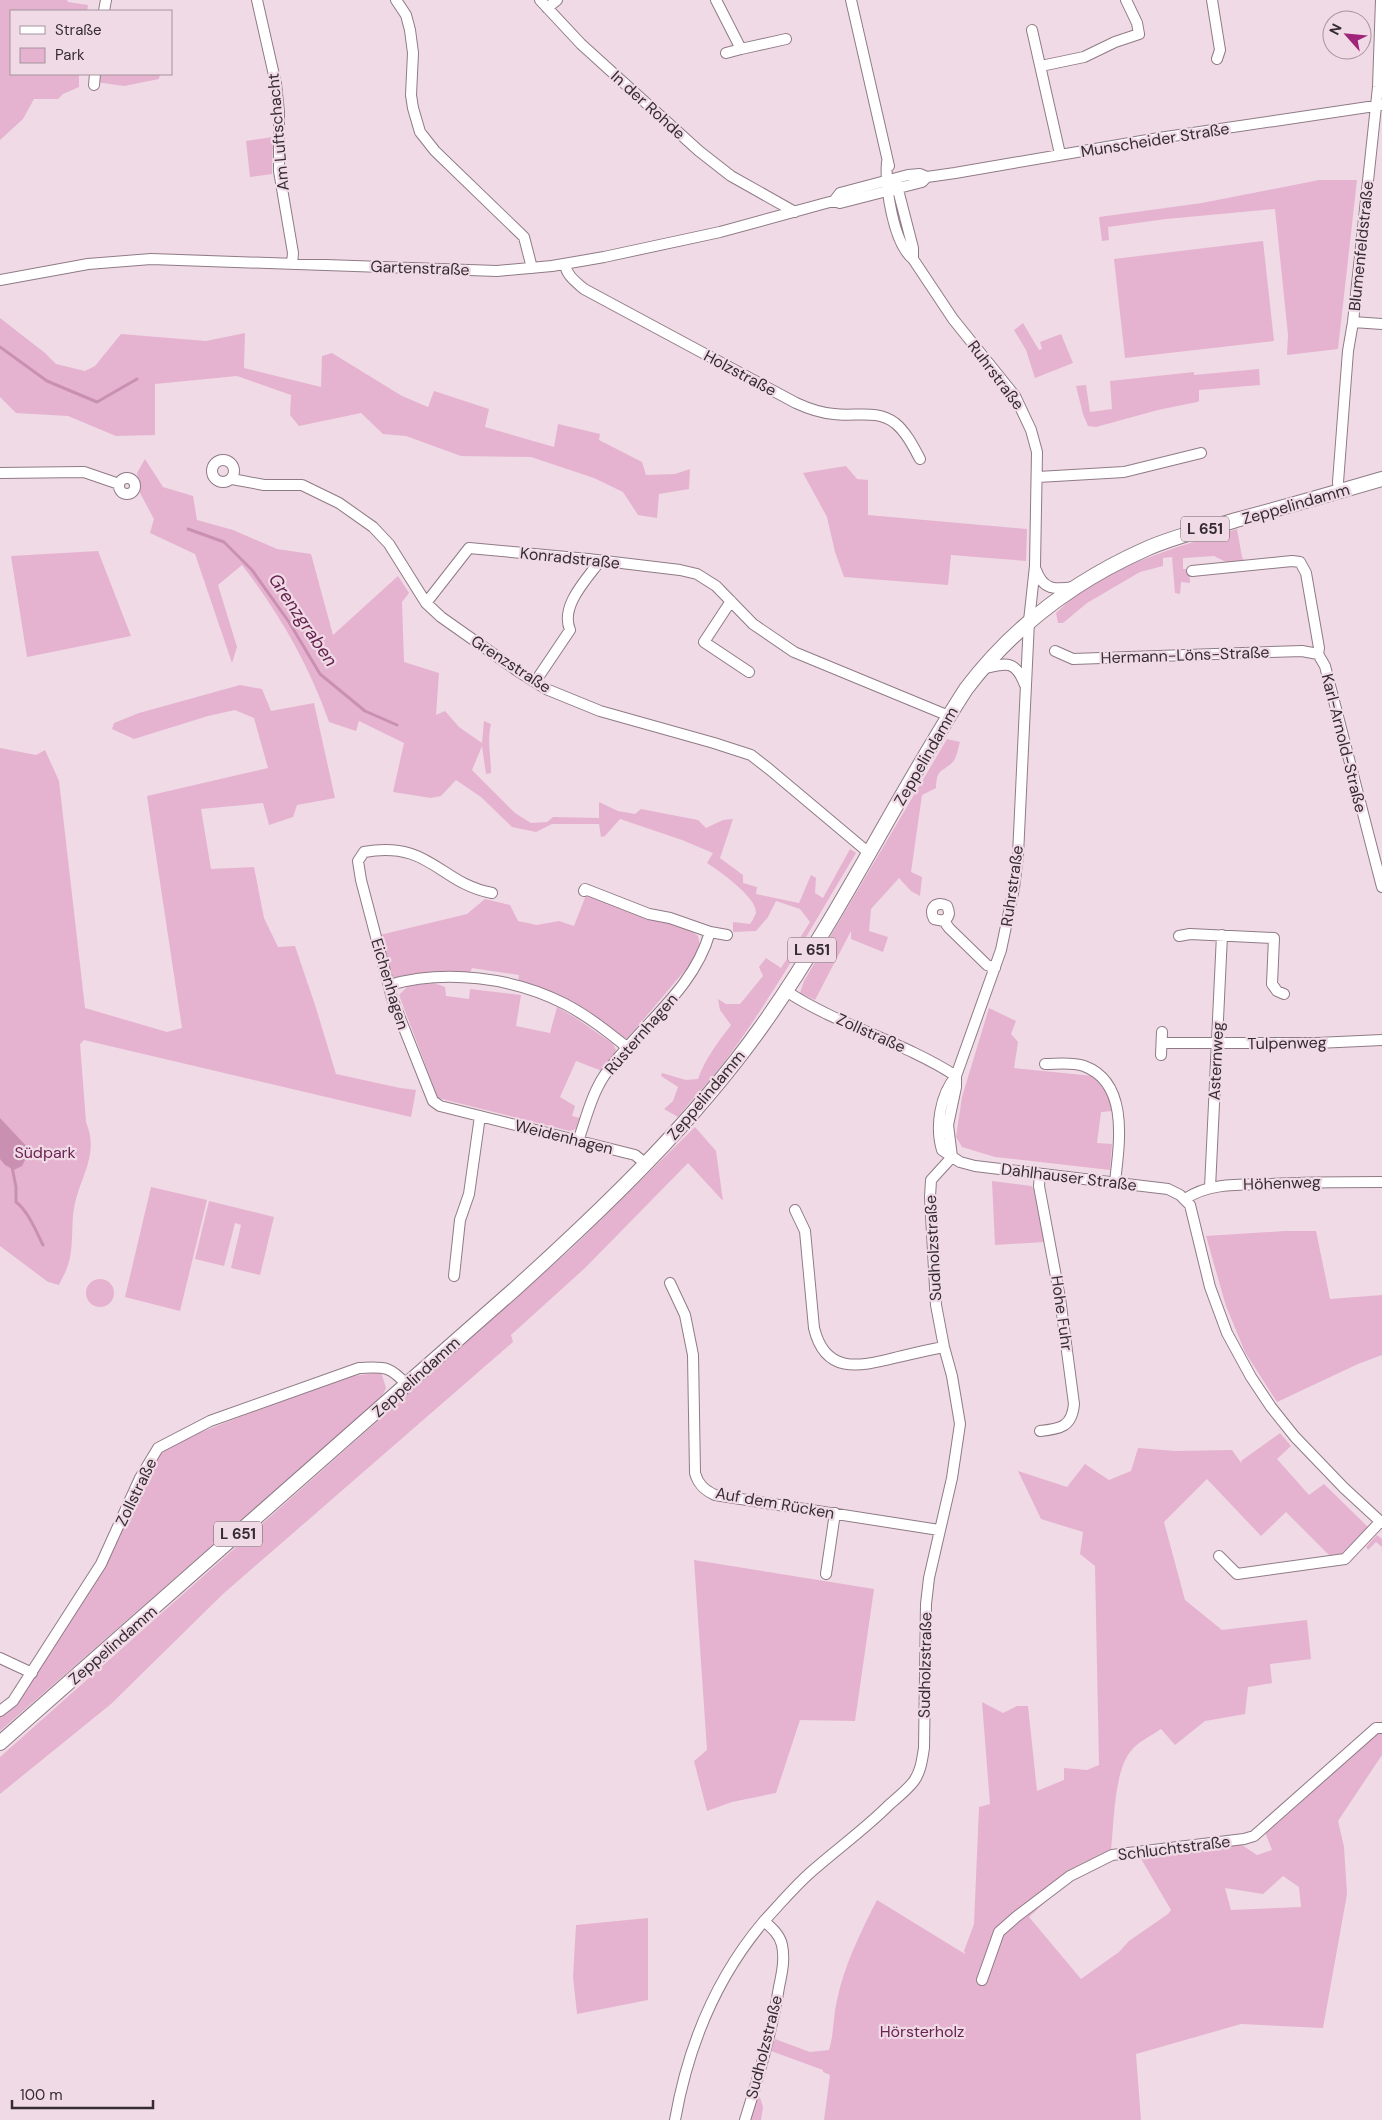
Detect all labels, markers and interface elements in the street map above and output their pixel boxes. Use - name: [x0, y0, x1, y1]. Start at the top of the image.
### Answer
- legend: [10, 10, 172, 75]
- north arrow: [1322, 10, 1372, 60]
- text: Straße: [55, 20, 102, 40]
- text: N: [1325, 20, 1346, 38]
- text: Park: [55, 45, 85, 65]
- street label: In der Rohde: [606, 66, 690, 144]
- street label: Am Luftschacht: [262, 72, 294, 192]
- street label: Munscheider Straße: [1079, 118, 1231, 162]
- street label: Blumenfeldstraße: [1344, 180, 1378, 312]
- street label: Gartenstraße: [370, 256, 470, 280]
- street label: Ruhrstraße: [963, 336, 1029, 414]
- street label: Holzstraße: [700, 345, 780, 401]
- street label: Zeppelindamm: [1240, 479, 1352, 529]
- road number: L 651: [1181, 516, 1229, 542]
- street label: Konradstraße: [519, 542, 621, 574]
- water label: Grenzgraben: [263, 569, 343, 671]
- street label: Grenzstraße: [467, 630, 555, 698]
- street label: Hermann-Löns-Straße: [1100, 642, 1270, 668]
- street label: Karl-Arnold-Straße: [1317, 671, 1371, 815]
- street label: Zeppelindamm: [889, 703, 963, 809]
- street label: Ruhrstraße: [996, 844, 1028, 928]
- street label: Eichenhagen: [366, 936, 414, 1032]
- road number: L 651: [788, 938, 836, 962]
- street label: Rüsternhagen: [600, 989, 682, 1079]
- street label: Zollstraße: [833, 1009, 909, 1057]
- street label: Asternweg: [1203, 1021, 1229, 1101]
- street label: Tulpenweg: [1247, 1032, 1327, 1054]
- street label: Zeppelindamm: [662, 1046, 750, 1144]
- street label: Weidenhagen: [513, 1115, 615, 1159]
- park label: Südpark: [14, 1142, 76, 1163]
- street label: Dahlhauser Straße: [1000, 1158, 1138, 1196]
- street label: Höhenweg: [1243, 1171, 1321, 1195]
- street label: Sudholzstraße: [920, 1194, 946, 1302]
- street label: Hohe Fuhr: [1046, 1274, 1078, 1352]
- street label: Zeppelindamm: [368, 1332, 464, 1422]
- street label: Zollstraße: [110, 1454, 162, 1530]
- street label: Auf dem Rücken: [714, 1482, 836, 1524]
- road number: L 651: [214, 1522, 262, 1546]
- street label: Zeppelindamm: [64, 1601, 162, 1689]
- street label: Sudholzstraße: [914, 1612, 936, 1718]
- street label: Schluchtstraße: [1117, 1831, 1231, 1865]
- street label: Sudholzstraße: [741, 1993, 787, 2101]
- park label: Hörsterholz: [880, 2021, 964, 2042]
- scale bar: [12, 2078, 154, 2110]
- text: 100 m: [20, 2085, 63, 2105]

